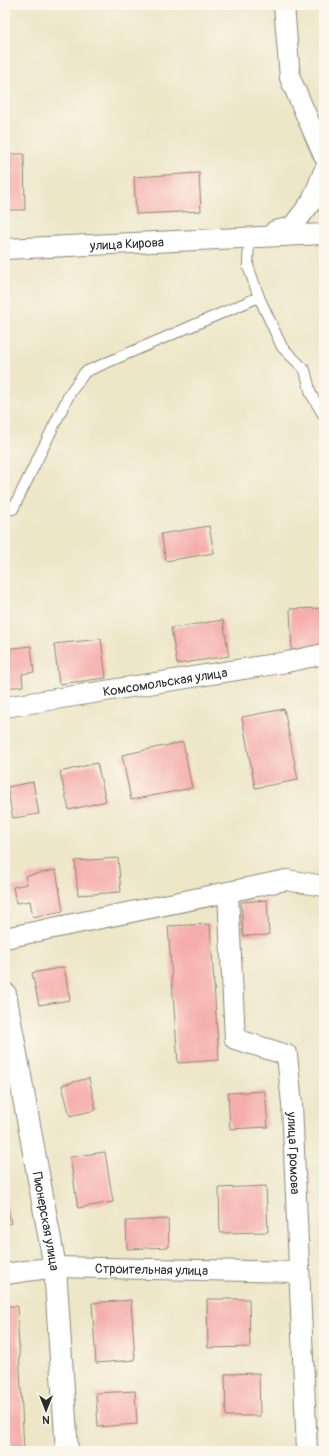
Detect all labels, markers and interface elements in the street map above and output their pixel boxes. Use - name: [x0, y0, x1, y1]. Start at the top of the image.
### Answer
- street label: улица Кирова: [89, 235, 164, 254]
- street label: Комсомольская улица: [102, 665, 228, 700]
- street label: улица Громова: [283, 1111, 303, 1195]
- street label: Пионерская улица: [29, 1171, 62, 1271]
- street label: Строительная улица: [95, 1261, 208, 1279]
- north arrow: [26, 1390, 66, 1430]
- text: N: [42, 1413, 50, 1426]

